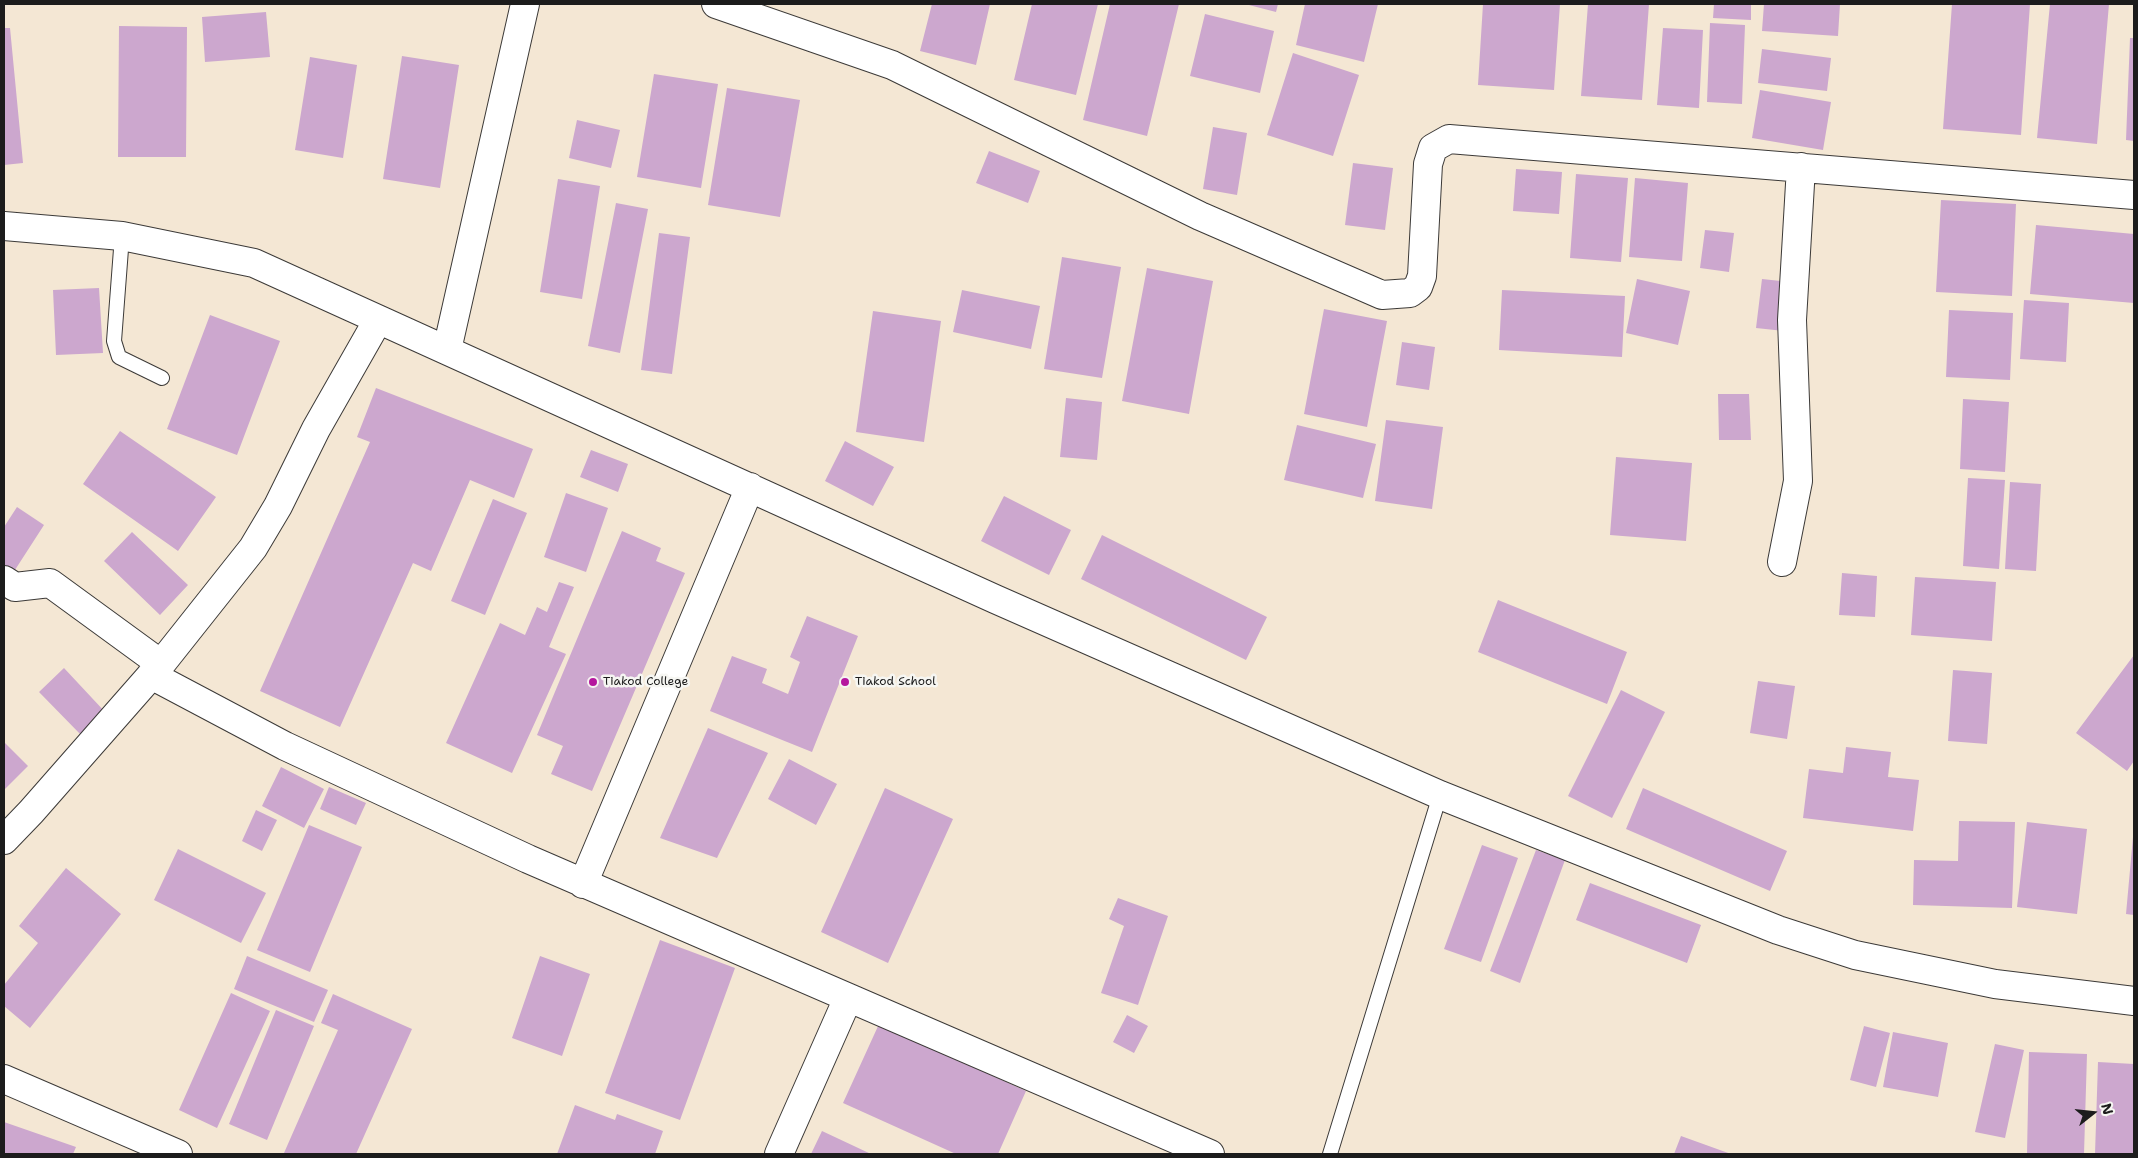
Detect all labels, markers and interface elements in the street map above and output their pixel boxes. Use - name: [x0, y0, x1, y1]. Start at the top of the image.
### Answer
- place label: Tiakod College: [603, 675, 688, 689]
- place label: Tiakod School: [855, 675, 936, 689]
- marker: Tiakod College: [587, 676, 599, 688]
- marker: Tiakod School: [839, 676, 851, 688]
- north arrow: [2068, 1088, 2118, 1138]
- text: N: [2097, 1101, 2118, 1117]

